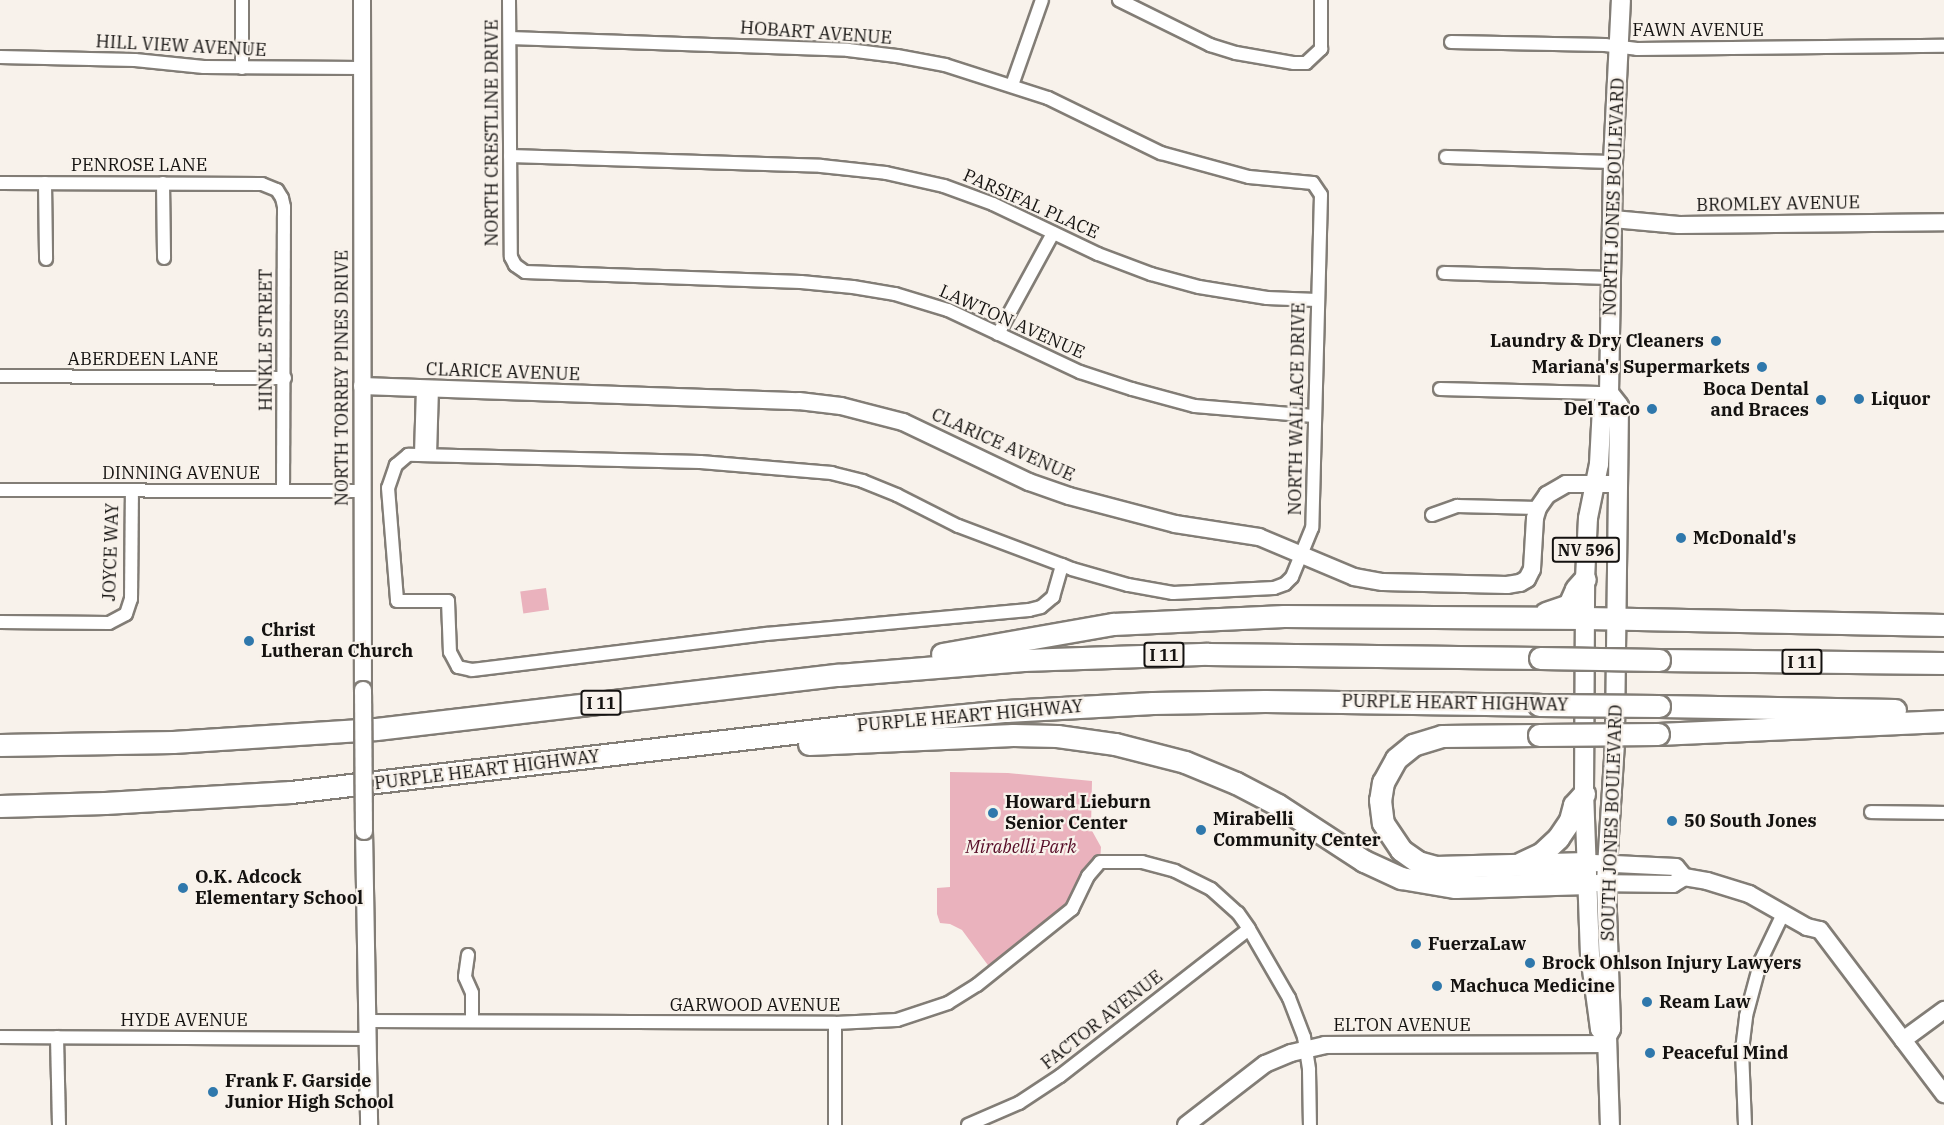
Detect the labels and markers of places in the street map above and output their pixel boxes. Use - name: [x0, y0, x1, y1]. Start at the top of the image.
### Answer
- place label: Laundry & Dry Cleaners: [1490, 330, 1704, 352]
- marker: Laundry & Dry Cleaners: [1709, 334, 1723, 348]
- place label: Mariana's Supermarkets: [1532, 356, 1750, 378]
- marker: Mariana's Supermarkets: [1755, 360, 1769, 374]
- place label: Boca Dental and Braces: [1703, 379, 1809, 422]
- place label: Liquor: [1871, 388, 1930, 410]
- marker: Liquor: [1852, 392, 1866, 406]
- marker: Boca Dental and Braces: [1814, 393, 1828, 407]
- place label: Del Taco: [1564, 398, 1640, 420]
- marker: Del Taco: [1645, 402, 1659, 416]
- place label: McDonald's: [1693, 527, 1796, 549]
- marker: McDonald's: [1674, 531, 1688, 545]
- place label: Christ Lutheran Church: [261, 620, 413, 662]
- marker: Christ Lutheran Church: [242, 634, 256, 648]
- place label: Howard Lieburn Senior Center: [1005, 792, 1151, 834]
- marker: Howard Lieburn Senior Center: [986, 806, 1000, 820]
- place label: Mirabelli Community Center: [1213, 809, 1381, 852]
- place label: 50 South Jones: [1684, 810, 1817, 832]
- marker: 50 South Jones: [1665, 814, 1679, 828]
- marker: Mirabelli Community Center: [1194, 823, 1208, 837]
- place label: O.K. Adcock Elementary School: [195, 867, 363, 910]
- marker: O.K. Adcock Elementary School: [176, 881, 190, 895]
- place label: FuerzaLaw: [1428, 933, 1526, 955]
- marker: FuerzaLaw: [1409, 937, 1423, 951]
- place label: Brock Ohlson Injury Lawyers: [1542, 952, 1801, 974]
- marker: Brock Ohlson Injury Lawyers: [1523, 956, 1537, 970]
- place label: Machuca Medicine: [1450, 975, 1615, 997]
- marker: Machuca Medicine: [1428, 977, 1446, 995]
- place label: Ream Law: [1659, 991, 1751, 1013]
- marker: Ream Law: [1640, 995, 1654, 1009]
- place label: Peaceful Mind: [1662, 1042, 1788, 1064]
- marker: Peaceful Mind: [1643, 1046, 1657, 1060]
- place label: Frank F. Garside Junior High School: [225, 1071, 394, 1114]
- marker: Frank F. Garside Junior High School: [206, 1085, 220, 1099]

